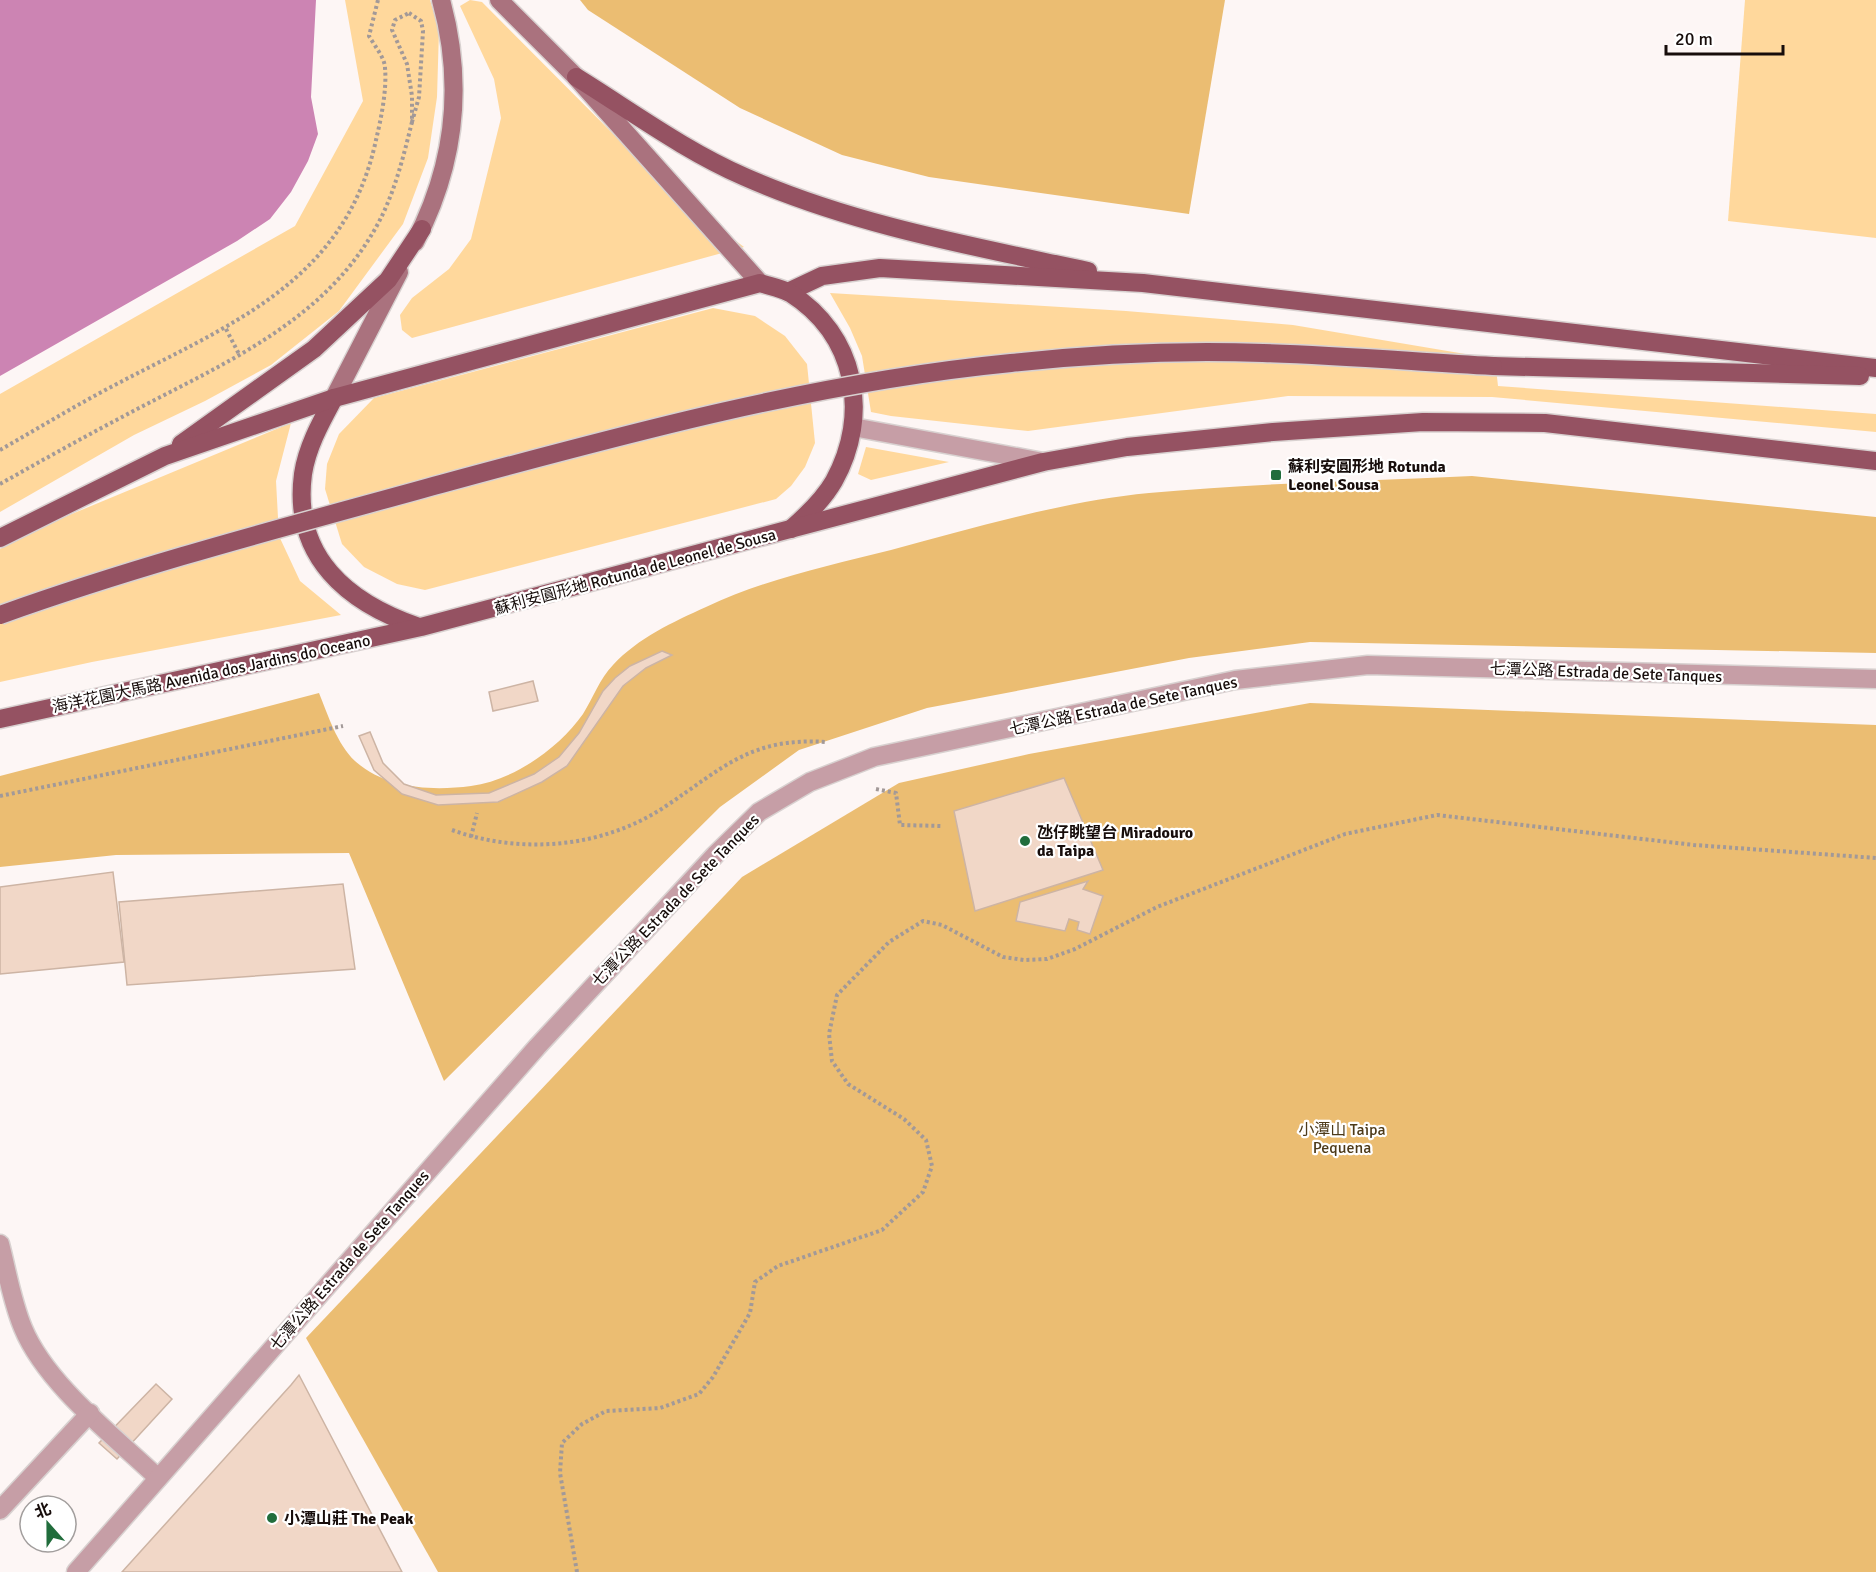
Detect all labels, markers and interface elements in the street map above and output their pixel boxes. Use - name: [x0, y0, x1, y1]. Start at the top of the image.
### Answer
- scale bar: [1666, 18, 1783, 56]
- text: 20 m: [1675, 28, 1713, 50]
- place label: 蘇利安圓形地 Rotunda Leonel Sousa: [1288, 457, 1446, 495]
- marker: 蘇利安圓形地 Rotunda Leonel Sousa: [1269, 468, 1283, 482]
- street label: 蘇利安圓形地 Rotunda de Leonel de Sousa: [492, 525, 778, 619]
- street label: 海洋花園大馬路 Avenida dos Jardins do Oceano: [50, 630, 372, 718]
- street label: 七潭公路 Estrada de Sete Tanques: [1489, 659, 1723, 687]
- street label: 七潭公路 Estrada de Sete Tanques: [1007, 672, 1239, 740]
- street label: 七潭公路 Estrada de Sete Tanques: [588, 810, 764, 991]
- place label: 氹仔眺望台 Miradouro da Taipa: [1037, 823, 1193, 861]
- marker: 氹仔眺望台 Miradouro da Taipa: [1018, 834, 1032, 848]
- park label: 小潭山 Taipa Pequena: [1298, 1120, 1386, 1158]
- street label: 七潭公路 Estrada de Sete Tanques: [266, 1166, 434, 1355]
- north arrow: [18, 1494, 78, 1554]
- text: 北: [32, 1499, 54, 1523]
- place label: 小潭山莊 The Peak: [284, 1509, 414, 1529]
- marker: 小潭山莊 The Peak: [265, 1511, 279, 1525]

